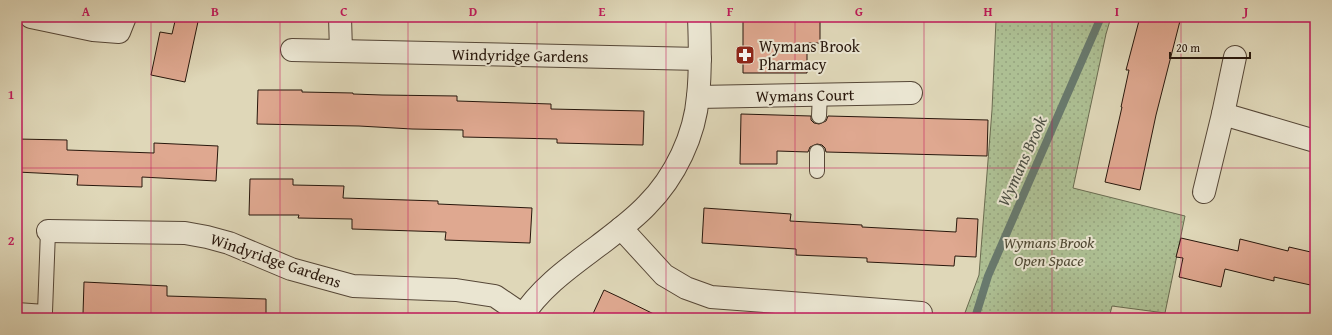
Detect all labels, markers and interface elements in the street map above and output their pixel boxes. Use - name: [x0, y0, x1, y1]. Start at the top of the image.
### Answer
- text: A: [82, 2, 91, 21]
- text: B: [211, 2, 219, 21]
- text: C: [340, 2, 348, 21]
- text: D: [469, 2, 477, 21]
- text: E: [599, 2, 606, 21]
- text: F: [727, 2, 734, 21]
- text: G: [855, 2, 863, 21]
- text: H: [983, 2, 993, 21]
- text: I: [1115, 2, 1119, 21]
- text: J: [1242, 2, 1249, 21]
- place label: Wymans Brook Pharmacy: [759, 34, 861, 76]
- scale bar: [1170, 34, 1250, 60]
- text: 20 m: [1176, 39, 1200, 56]
- street label: Windyridge Gardens: [451, 42, 589, 68]
- pharmacy icon: Wymans Brook Pharmacy: [734, 44, 756, 66]
- street label: Wymans Court: [755, 82, 855, 108]
- text: 1: [8, 85, 14, 104]
- water label: Wymans Brook: [990, 111, 1053, 210]
- street label: Windyridge Gardens: [207, 226, 345, 294]
- park label: Wymans Brook Open Space: [1004, 230, 1095, 272]
- text: 2: [8, 231, 15, 250]

